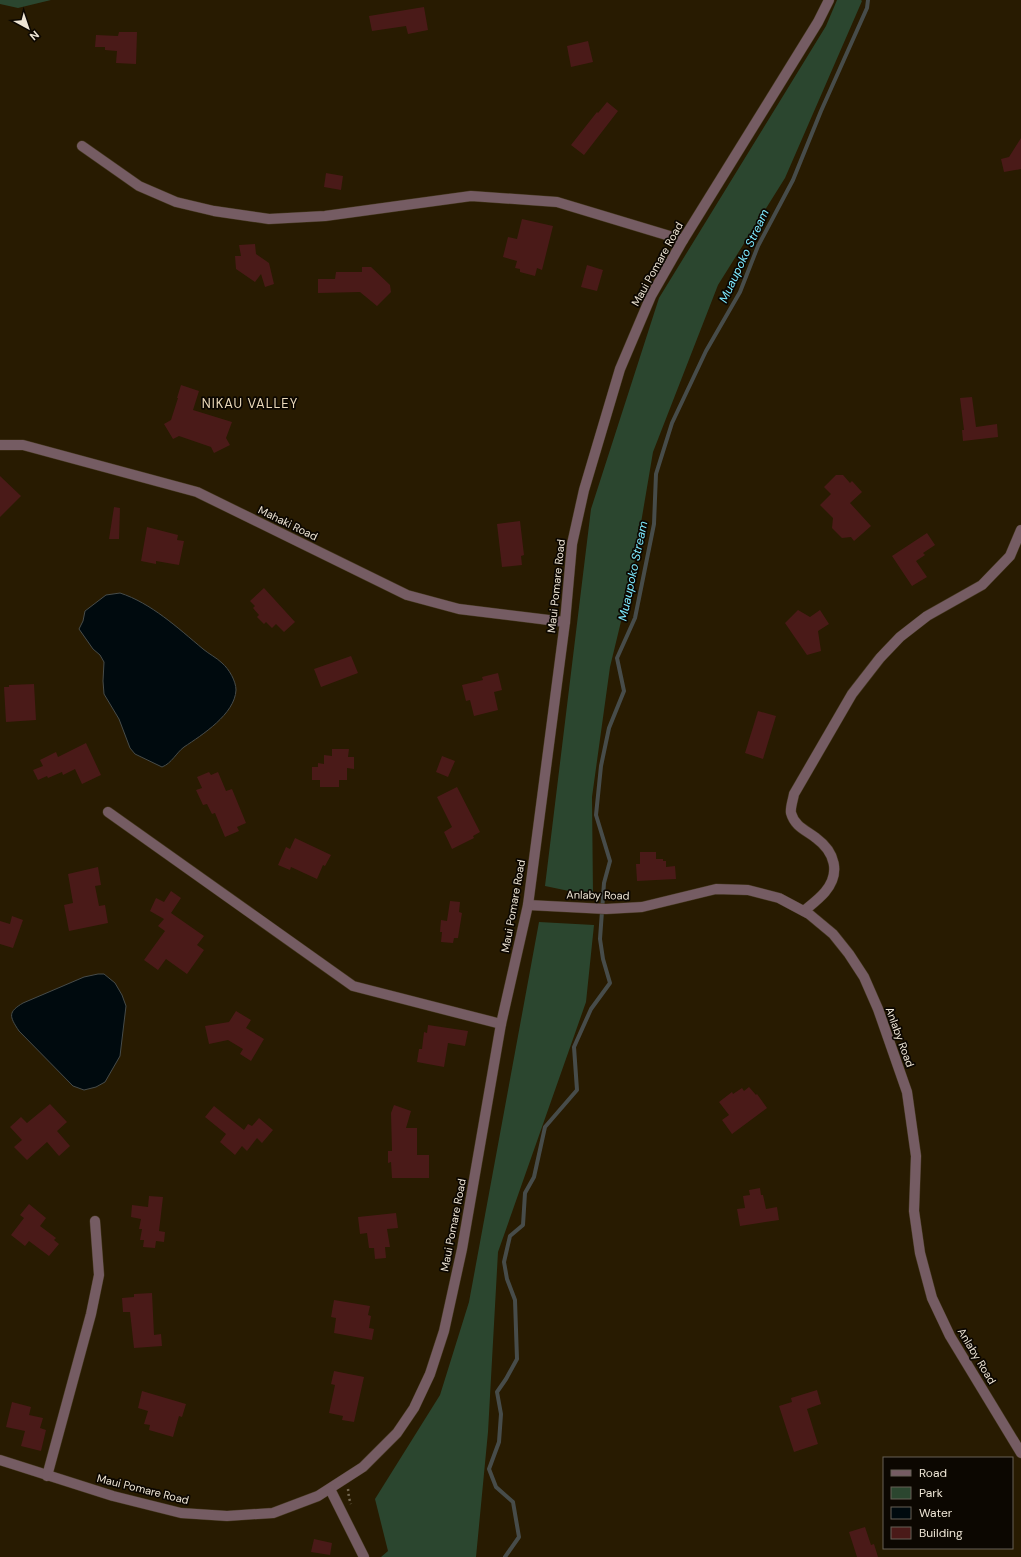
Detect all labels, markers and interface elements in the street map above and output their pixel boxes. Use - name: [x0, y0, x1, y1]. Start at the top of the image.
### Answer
- north arrow: [8, 8, 48, 48]
- text: N: [27, 28, 42, 44]
- water label: Muaupoko Stream: [715, 206, 773, 305]
- street label: Maui Pomare Road: [628, 219, 686, 309]
- district label: NIKAU VALLEY: [202, 395, 298, 412]
- street label: Mahaki Road: [256, 503, 320, 543]
- water label: Muaupoko Stream: [615, 519, 651, 622]
- street label: Maui Pomare Road: [544, 538, 568, 634]
- street label: Maui Pomare Road: [498, 858, 528, 954]
- street label: Anlaby Road: [566, 887, 630, 903]
- street label: Anlaby Road: [883, 1005, 917, 1069]
- street label: Maui Pomare Road: [437, 1177, 469, 1273]
- street label: Anlaby Road: [955, 1325, 999, 1387]
- legend: [883, 1457, 1013, 1549]
- text: Road: [919, 1465, 947, 1481]
- street label: Maui Pomare Road: [96, 1471, 190, 1507]
- text: Park: [919, 1485, 943, 1501]
- text: Water: [919, 1505, 953, 1521]
- text: Building: [919, 1525, 963, 1541]

